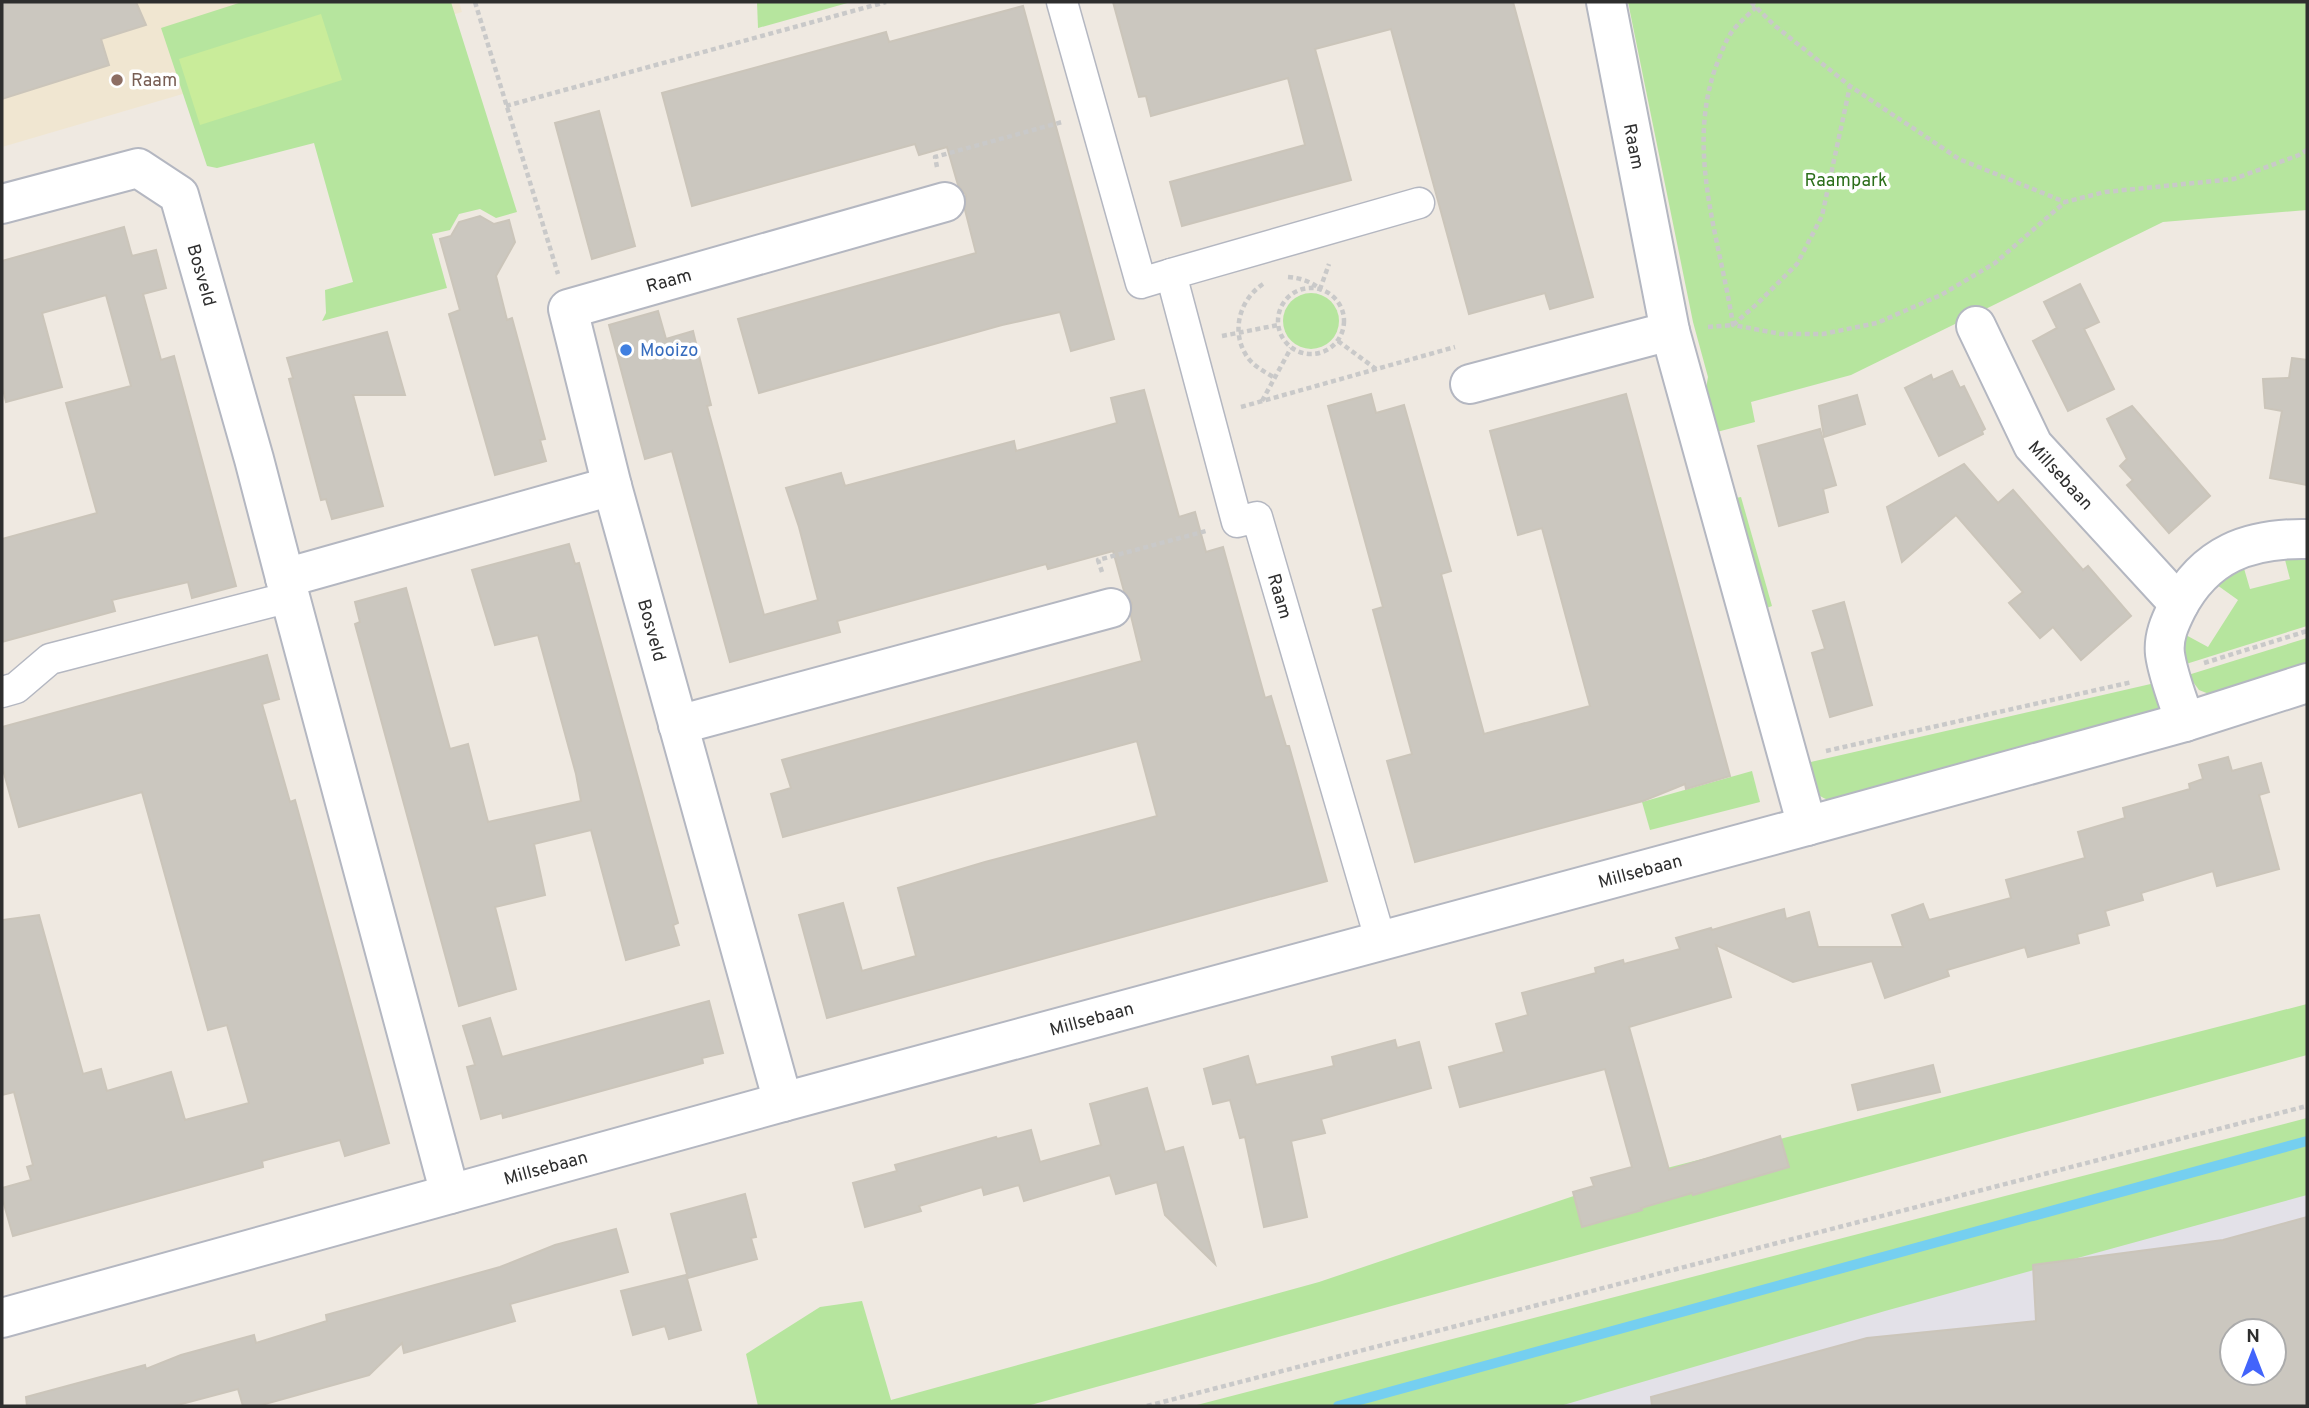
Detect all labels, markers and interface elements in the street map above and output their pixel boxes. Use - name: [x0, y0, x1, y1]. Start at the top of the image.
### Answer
- place label: Raam: [131, 70, 177, 93]
- marker: Raam: [109, 72, 125, 88]
- street label: Raam: [1617, 122, 1648, 172]
- park label: Raampark: [1804, 170, 1888, 193]
- street label: Bosveld: [181, 242, 220, 309]
- street label: Raam: [644, 264, 694, 299]
- place label: Mooizo: [640, 340, 698, 363]
- marker: Mooizo: [618, 342, 634, 358]
- street label: Millsebaan: [2022, 437, 2097, 516]
- street label: Raam: [1261, 571, 1296, 622]
- street label: Bosveld: [631, 597, 670, 664]
- street label: Millsebaan: [1596, 850, 1685, 895]
- street label: Millsebaan: [1047, 998, 1137, 1043]
- street label: Millsebaan: [501, 1147, 591, 1192]
- north arrow: [2218, 1317, 2288, 1387]
- text: N: [2246, 1325, 2260, 1349]

